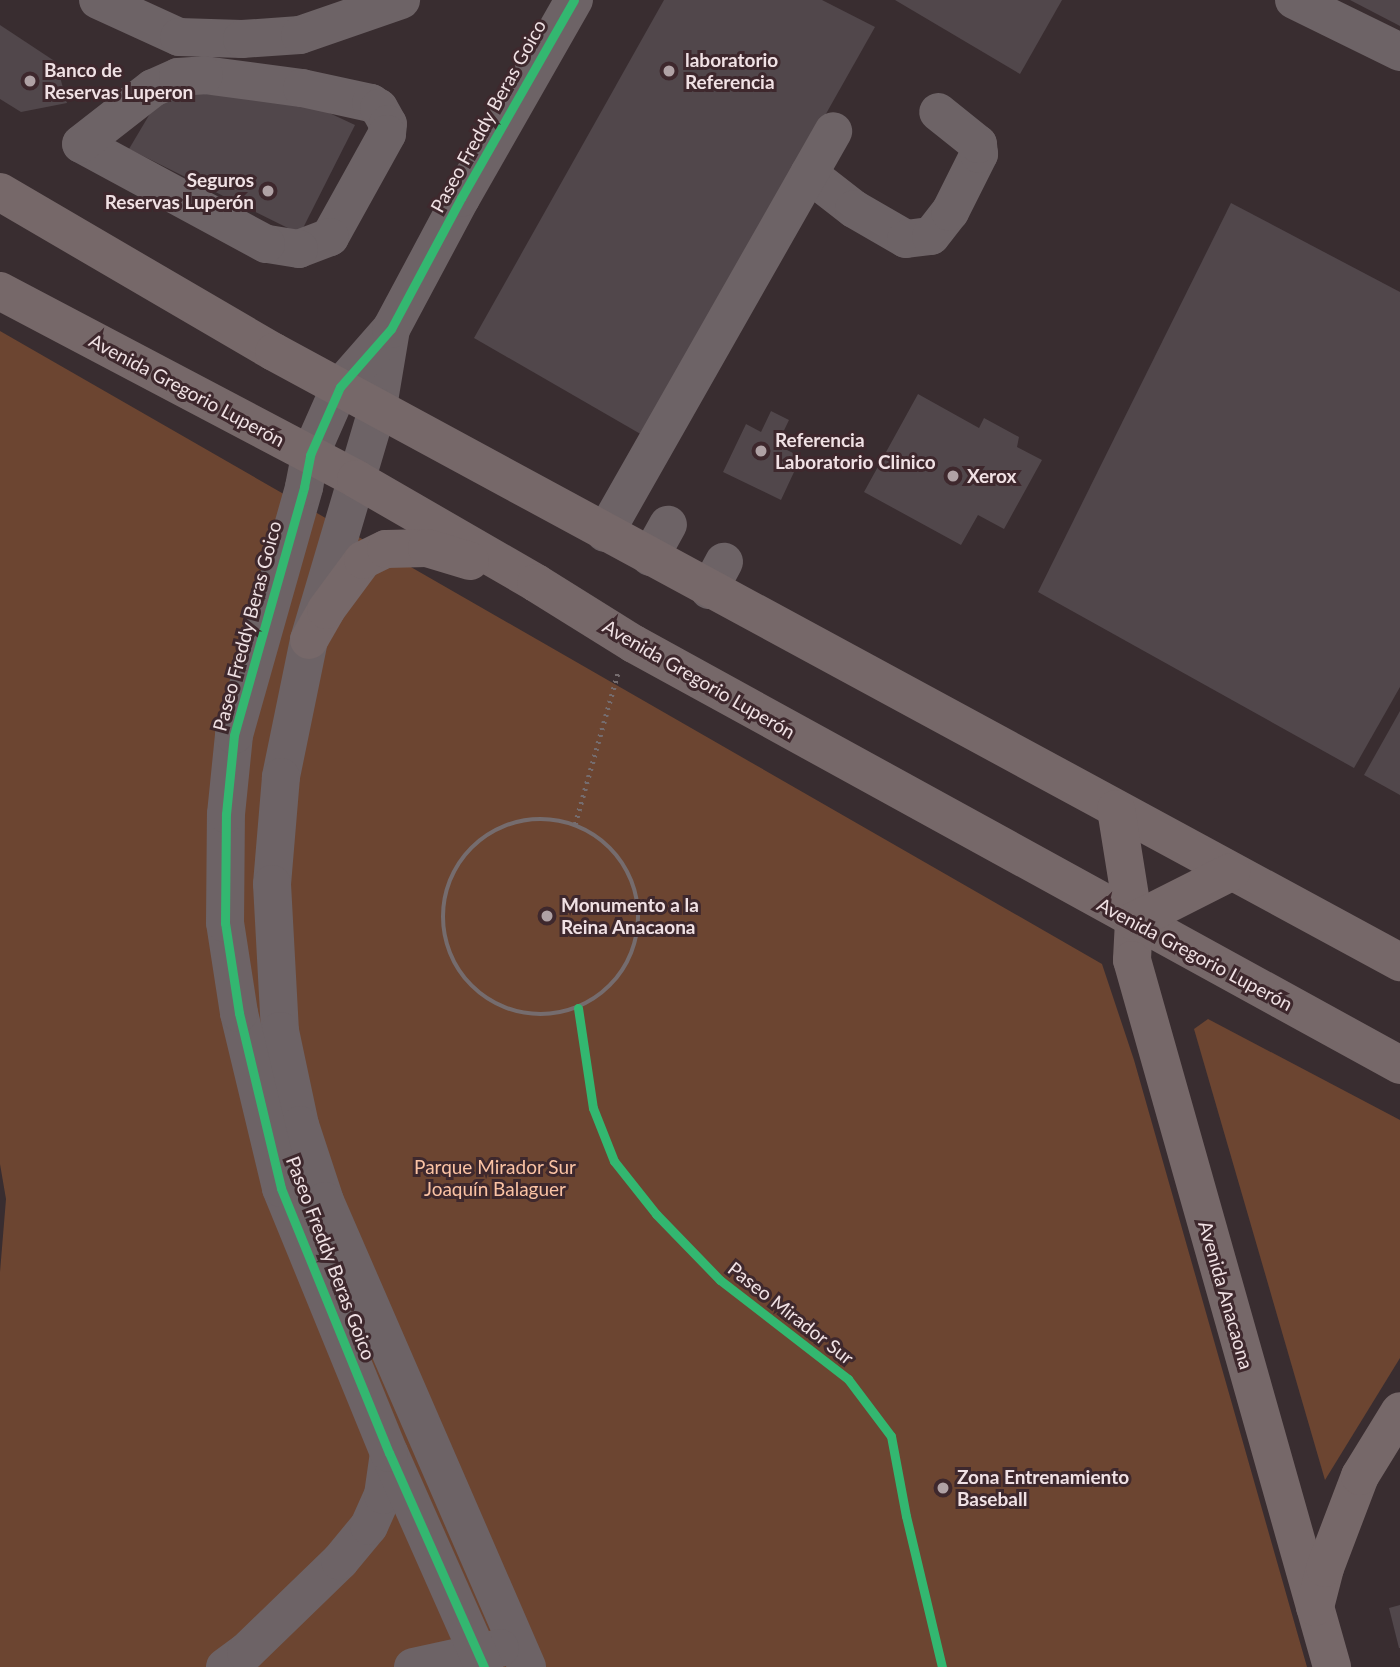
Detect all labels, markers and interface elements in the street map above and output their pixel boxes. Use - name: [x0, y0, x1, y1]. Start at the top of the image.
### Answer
- street label: Paseo Freddy Beras Goico: [425, 16, 551, 216]
- place label: laboratorio Referencia: [685, 49, 778, 93]
- place label: Banco de Reservas Luperon: [44, 59, 193, 103]
- marker: laboratorio Referencia: [659, 61, 679, 81]
- marker: Banco de Reservas Luperon: [22, 73, 38, 89]
- place label: Seguros Reservas Luperón: [105, 169, 254, 213]
- marker: Seguros Reservas Luperón: [260, 183, 276, 199]
- street label: Avenida Gregorio Luperón: [85, 329, 289, 451]
- place label: Referencia Laboratorio Clinico: [775, 429, 936, 473]
- marker: Referencia Laboratorio Clinico: [753, 443, 769, 459]
- place label: Xerox: [967, 465, 1016, 487]
- marker: Xerox: [945, 468, 961, 484]
- street label: Paseo Freddy Beras Goico: [208, 518, 286, 734]
- street label: Avenida Gregorio Luperón: [599, 615, 799, 743]
- street label: Avenida Gregorio Luperón: [1093, 893, 1297, 1015]
- place label: Monumento a la Reina Anacaona: [561, 894, 699, 938]
- marker: Monumento a la Reina Anacaona: [539, 908, 555, 924]
- street label: Paseo Freddy Beras Goico: [281, 1153, 381, 1363]
- park label: Parque Mirador Sur Joaquín Balaguer: [414, 1156, 576, 1200]
- street label: Avenida Anacaona: [1194, 1218, 1258, 1372]
- street label: Paseo Mirador Sur: [723, 1257, 859, 1369]
- place label: Zona Entrenamiento Baseball: [957, 1466, 1129, 1510]
- marker: Zona Entrenamiento Baseball: [935, 1480, 951, 1496]

